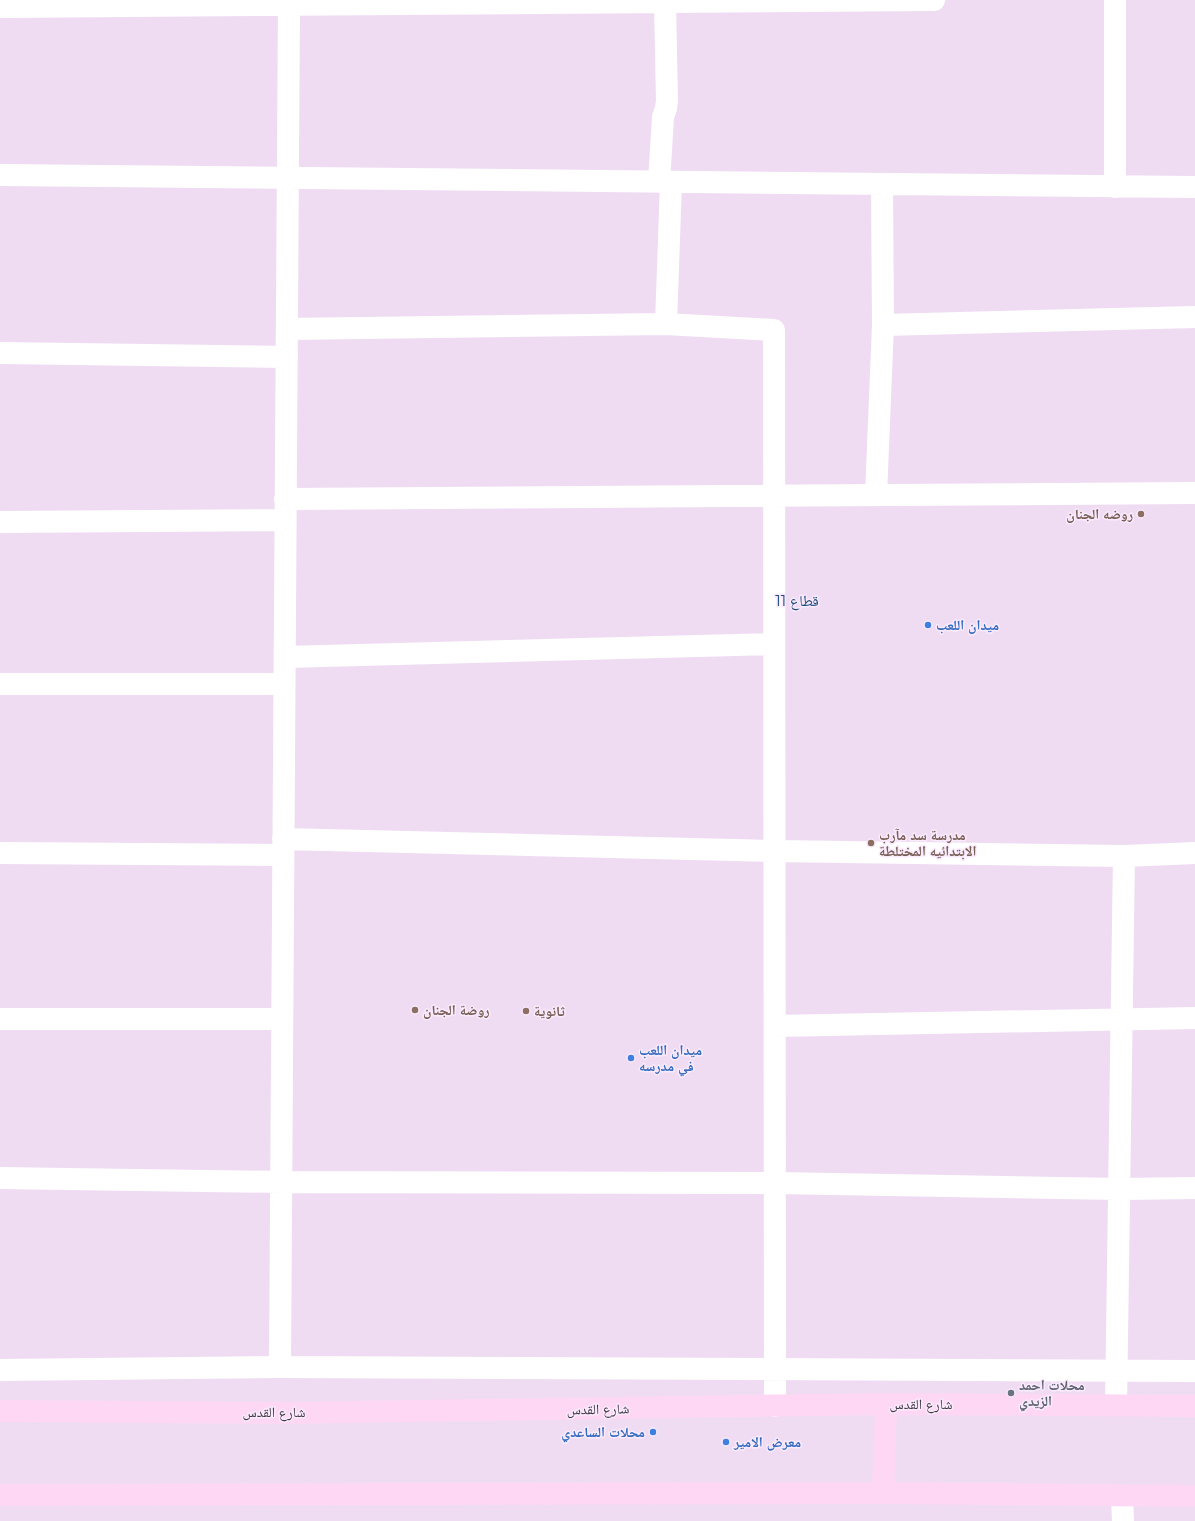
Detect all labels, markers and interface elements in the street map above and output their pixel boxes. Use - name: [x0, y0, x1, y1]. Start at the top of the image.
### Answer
- place label: روضه الجنان: [1066, 505, 1133, 523]
- marker: روضه الجنان: [1136, 509, 1146, 519]
- district label: قطاع 11: [775, 591, 819, 611]
- place label: ميدان اللعب: [936, 616, 999, 634]
- marker: ميدان اللعب: [923, 620, 933, 630]
- place label: مدرسة سد مآرب الابتدائيه المختلطة: [879, 826, 977, 860]
- marker: مدرسة سد مآرب الابتدائيه المختلطة: [866, 838, 876, 848]
- place label: روضة الجنان: [423, 1001, 490, 1019]
- place label: ثانوية: [534, 1002, 565, 1020]
- marker: روضة الجنان: [410, 1005, 420, 1015]
- marker: ثانوية: [521, 1006, 531, 1016]
- place label: ميدان اللعب في مدرسه: [639, 1041, 702, 1077]
- marker: ميدان اللعب في مدرسه: [626, 1053, 636, 1063]
- place label: محلات احمد الزيدي: [1019, 1376, 1085, 1412]
- marker: محلات احمد الزيدي: [1006, 1388, 1016, 1398]
- street label: شارع القدس: [890, 1395, 952, 1414]
- street label: شارع القدس: [566, 1399, 630, 1420]
- street label: شارع القدس: [243, 1403, 305, 1422]
- place label: محلات الساعدي: [561, 1423, 645, 1443]
- marker: محلات الساعدي: [648, 1427, 658, 1437]
- place label: معرض الامير: [733, 1433, 801, 1451]
- marker: معرض الامير: [721, 1437, 731, 1447]

